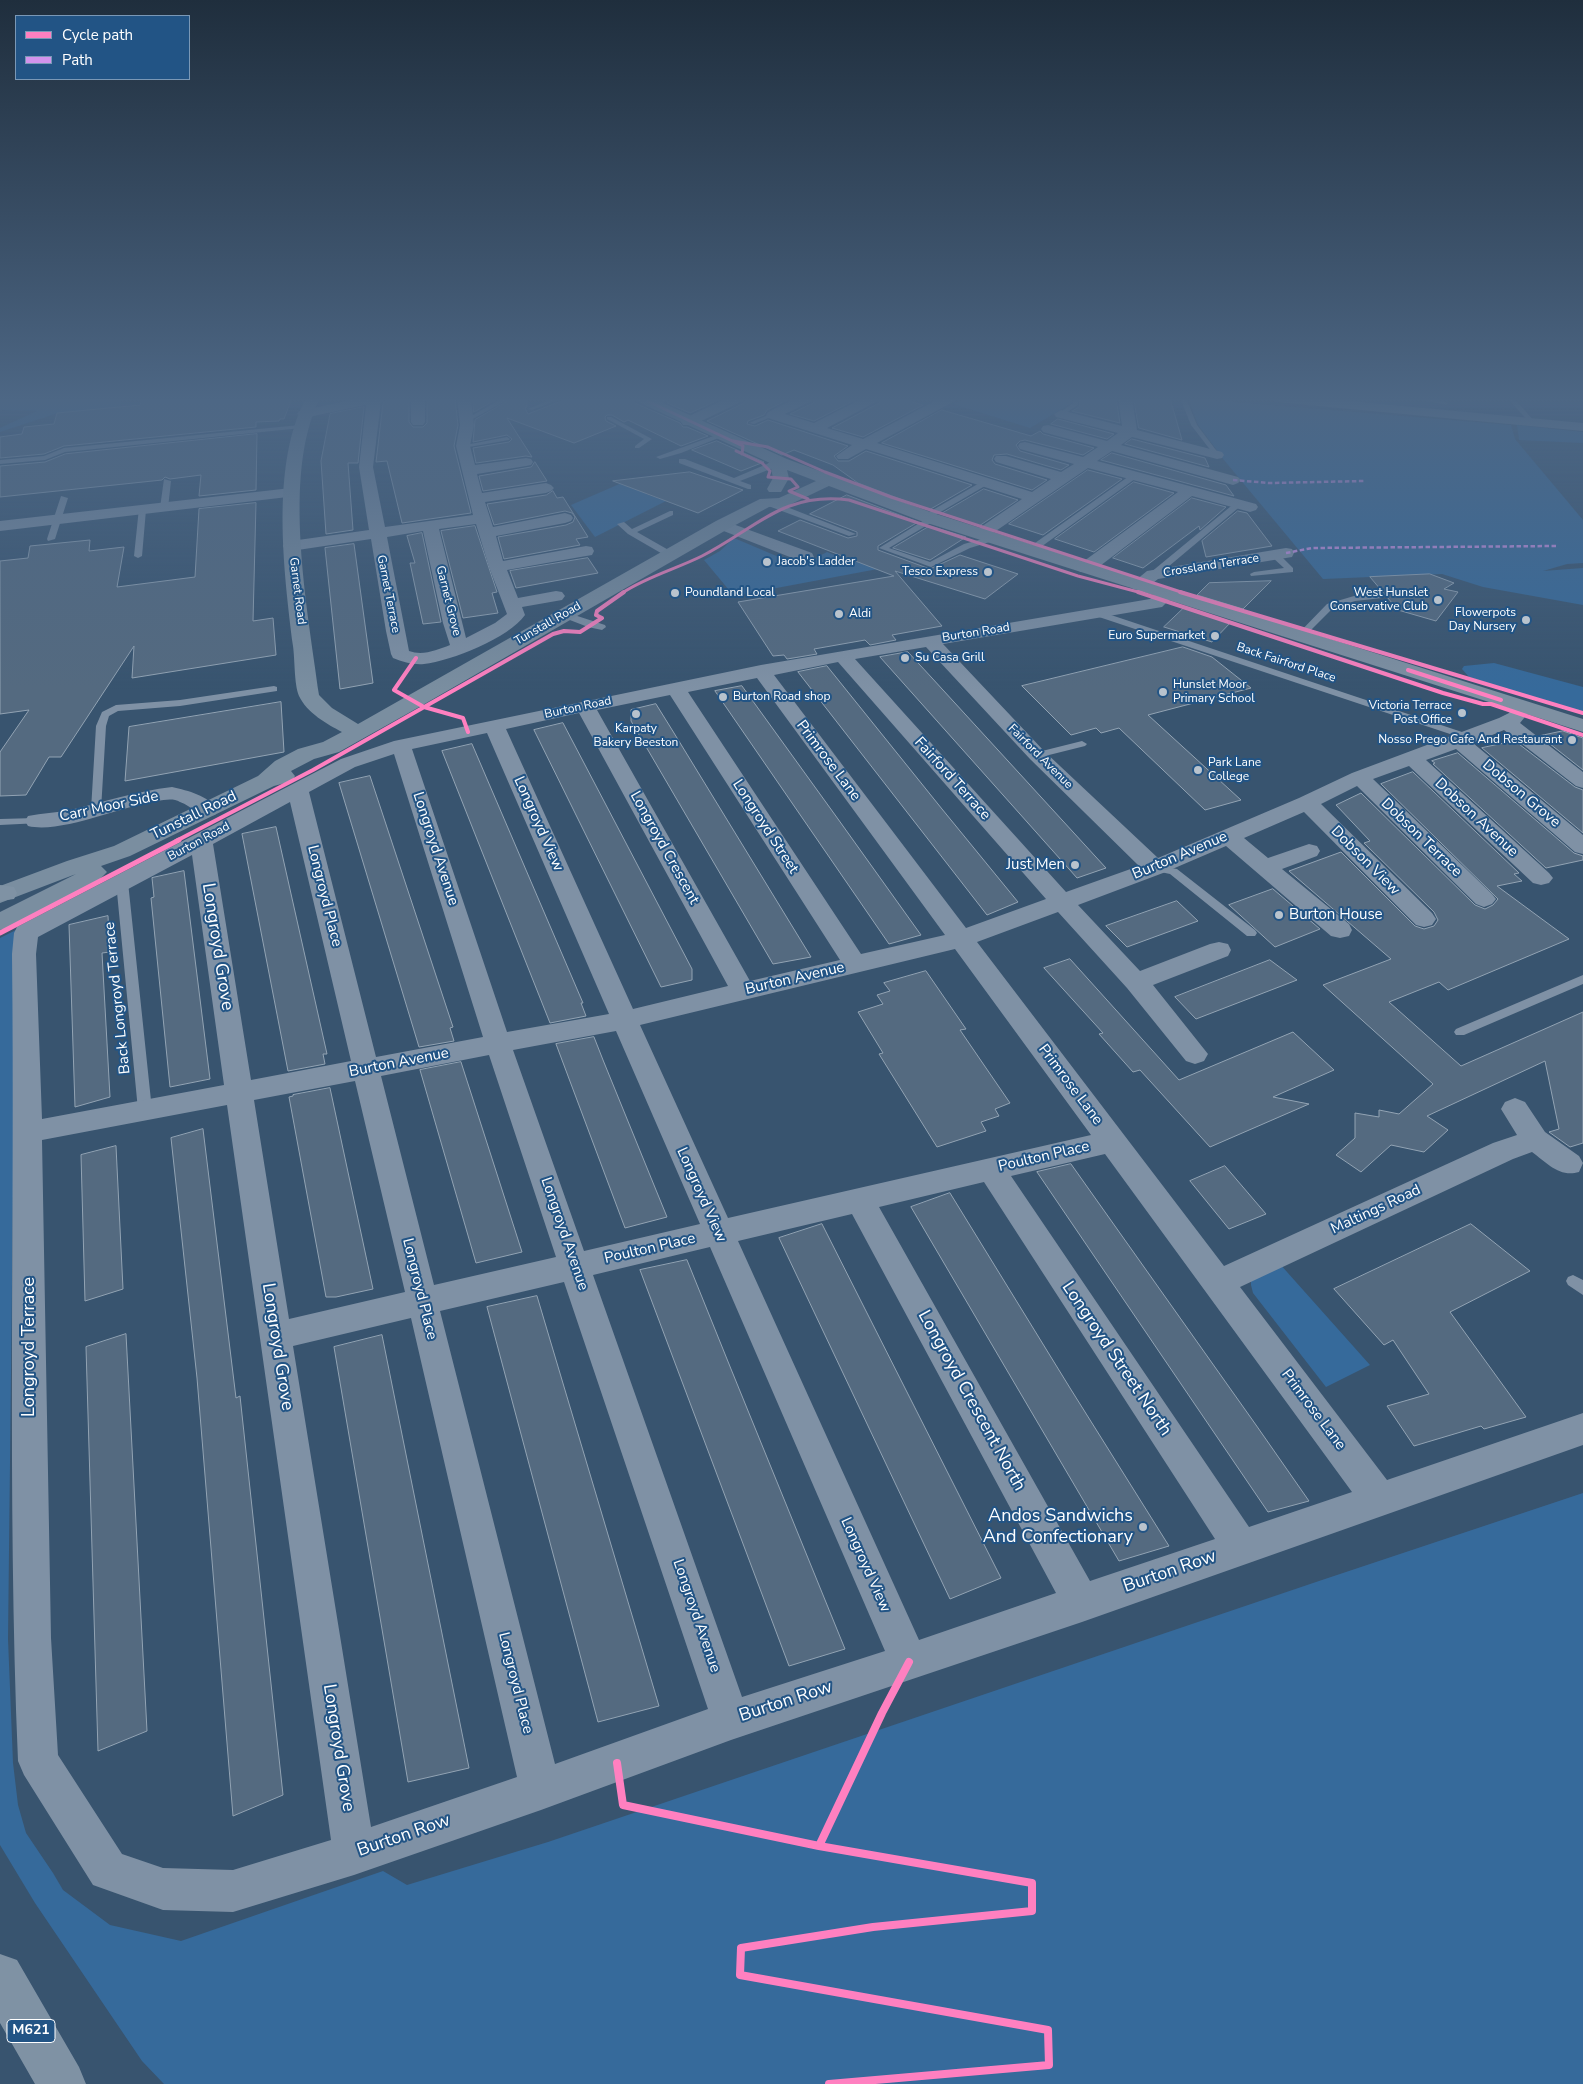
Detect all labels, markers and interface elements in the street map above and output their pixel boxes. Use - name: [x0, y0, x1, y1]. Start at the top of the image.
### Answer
- legend: [15, 15, 190, 80]
- text: Cycle path: [62, 25, 133, 45]
- text: Path: [62, 50, 93, 70]
- street label: Crossland Terrace: [1162, 551, 1260, 581]
- street label: Garnet Terrace: [373, 554, 403, 634]
- place label: Jacob's Ladder: [777, 555, 855, 569]
- street label: Garnet Road: [286, 556, 308, 626]
- marker: Jacob's Ladder: [761, 556, 773, 568]
- street label: Garnet Grove: [432, 564, 464, 638]
- place label: Tesco Express: [902, 565, 978, 579]
- marker: Tesco Express: [982, 566, 994, 578]
- place label: Poundland Local: [685, 586, 775, 600]
- place label: West Hunslet Conservative Club: [1330, 586, 1428, 614]
- marker: Poundland Local: [669, 587, 681, 599]
- marker: West Hunslet Conservative Club: [1432, 594, 1444, 606]
- street label: Tunstall Road: [512, 599, 584, 649]
- place label: Flowerpots Day Nursery: [1449, 606, 1516, 634]
- place label: Aldi: [849, 607, 871, 621]
- marker: Aldi: [833, 608, 845, 620]
- marker: Flowerpots Day Nursery: [1520, 614, 1532, 626]
- street label: Burton Road: [941, 621, 1011, 645]
- place label: Euro Supermarket: [1108, 629, 1205, 643]
- marker: Euro Supermarket: [1209, 630, 1221, 642]
- street label: Back Fairford Place: [1235, 640, 1337, 686]
- place label: Su Casa Grill: [915, 651, 985, 665]
- marker: Su Casa Grill: [899, 652, 911, 664]
- place label: Hunslet Moor Primary School: [1173, 678, 1255, 706]
- marker: Hunslet Moor Primary School: [1157, 686, 1169, 698]
- place label: Burton Road shop: [733, 690, 830, 704]
- marker: Burton Road shop: [717, 691, 729, 703]
- street label: Burton Road: [543, 694, 613, 722]
- place label: Victoria Terrace Post Office: [1369, 699, 1452, 727]
- marker: Victoria Terrace Post Office: [1456, 707, 1468, 719]
- marker: Karpaty Bakery Beeston: [630, 708, 642, 720]
- street label: Primrose Lane: [792, 717, 864, 805]
- place label: Karpaty Bakery Beeston: [594, 722, 678, 750]
- street label: Fairford Avenue: [1005, 722, 1075, 792]
- place label: Nosso Prego Cafe And Restaurant: [1378, 733, 1562, 747]
- street label: Fairford Terrace: [910, 734, 994, 824]
- marker: Nosso Prego Cafe And Restaurant: [1566, 734, 1578, 746]
- place label: Park Lane College: [1208, 756, 1261, 784]
- street label: Dobson Grove: [1478, 756, 1564, 832]
- marker: Park Lane College: [1192, 764, 1204, 776]
- street label: Longroyd View: [509, 774, 567, 874]
- street label: Dobson Avenue: [1431, 775, 1521, 861]
- street label: Longroyd Street: [728, 777, 802, 877]
- street label: Carr Moor Side: [58, 788, 160, 826]
- street label: Tunstall Road: [148, 788, 240, 844]
- street label: Longroyd Crescent: [625, 788, 703, 908]
- street label: Longroyd Avenue: [408, 790, 462, 908]
- street label: Dobson Terrace: [1377, 795, 1465, 881]
- street label: Burton Road: [166, 820, 232, 864]
- street label: Dobson View: [1327, 823, 1403, 899]
- street label: Burton Avenue: [1130, 828, 1230, 884]
- street label: Longroyd Place: [303, 843, 345, 949]
- place label: Just Men: [1006, 856, 1065, 874]
- marker: Just Men: [1069, 859, 1081, 871]
- street label: Longroyd Grove: [196, 882, 238, 1012]
- place label: Burton House: [1289, 906, 1383, 924]
- marker: Burton House: [1273, 909, 1285, 921]
- street label: Back Longroyd Terrace: [101, 921, 135, 1075]
- street label: Burton Avenue: [744, 959, 846, 999]
- street label: Primrose Lane: [1034, 1041, 1106, 1129]
- street label: Burton Avenue: [348, 1045, 450, 1081]
- street label: Poulton Place: [997, 1138, 1091, 1176]
- street label: Longroyd View: [672, 1145, 730, 1245]
- street label: Longroyd Avenue: [536, 1175, 592, 1293]
- street label: Maltings Road: [1328, 1181, 1424, 1239]
- street label: Poulton Place: [603, 1230, 697, 1268]
- street label: Longroyd Place: [398, 1236, 440, 1342]
- street label: Longroyd Terrace: [19, 1277, 41, 1417]
- street label: Longroyd Street North: [1056, 1278, 1176, 1440]
- street label: Longroyd Grove: [256, 1282, 298, 1412]
- street label: Longroyd Crescent North: [912, 1307, 1030, 1495]
- street label: Primrose Lane: [1277, 1366, 1349, 1454]
- place label: Andos Sandwichs And Confectionary: [983, 1506, 1133, 1548]
- street label: Longroyd View: [836, 1515, 894, 1615]
- marker: Andos Sandwichs And Confectionary: [1137, 1521, 1149, 1533]
- street label: Burton Row: [1121, 1546, 1219, 1598]
- street label: Longroyd Avenue: [668, 1557, 724, 1675]
- street label: Longroyd Place: [494, 1630, 536, 1736]
- street label: Burton Row: [736, 1677, 836, 1727]
- street label: Longroyd Grove: [317, 1683, 359, 1813]
- street label: Burton Row: [355, 1810, 453, 1862]
- road number: M621: [7, 2020, 55, 2042]

